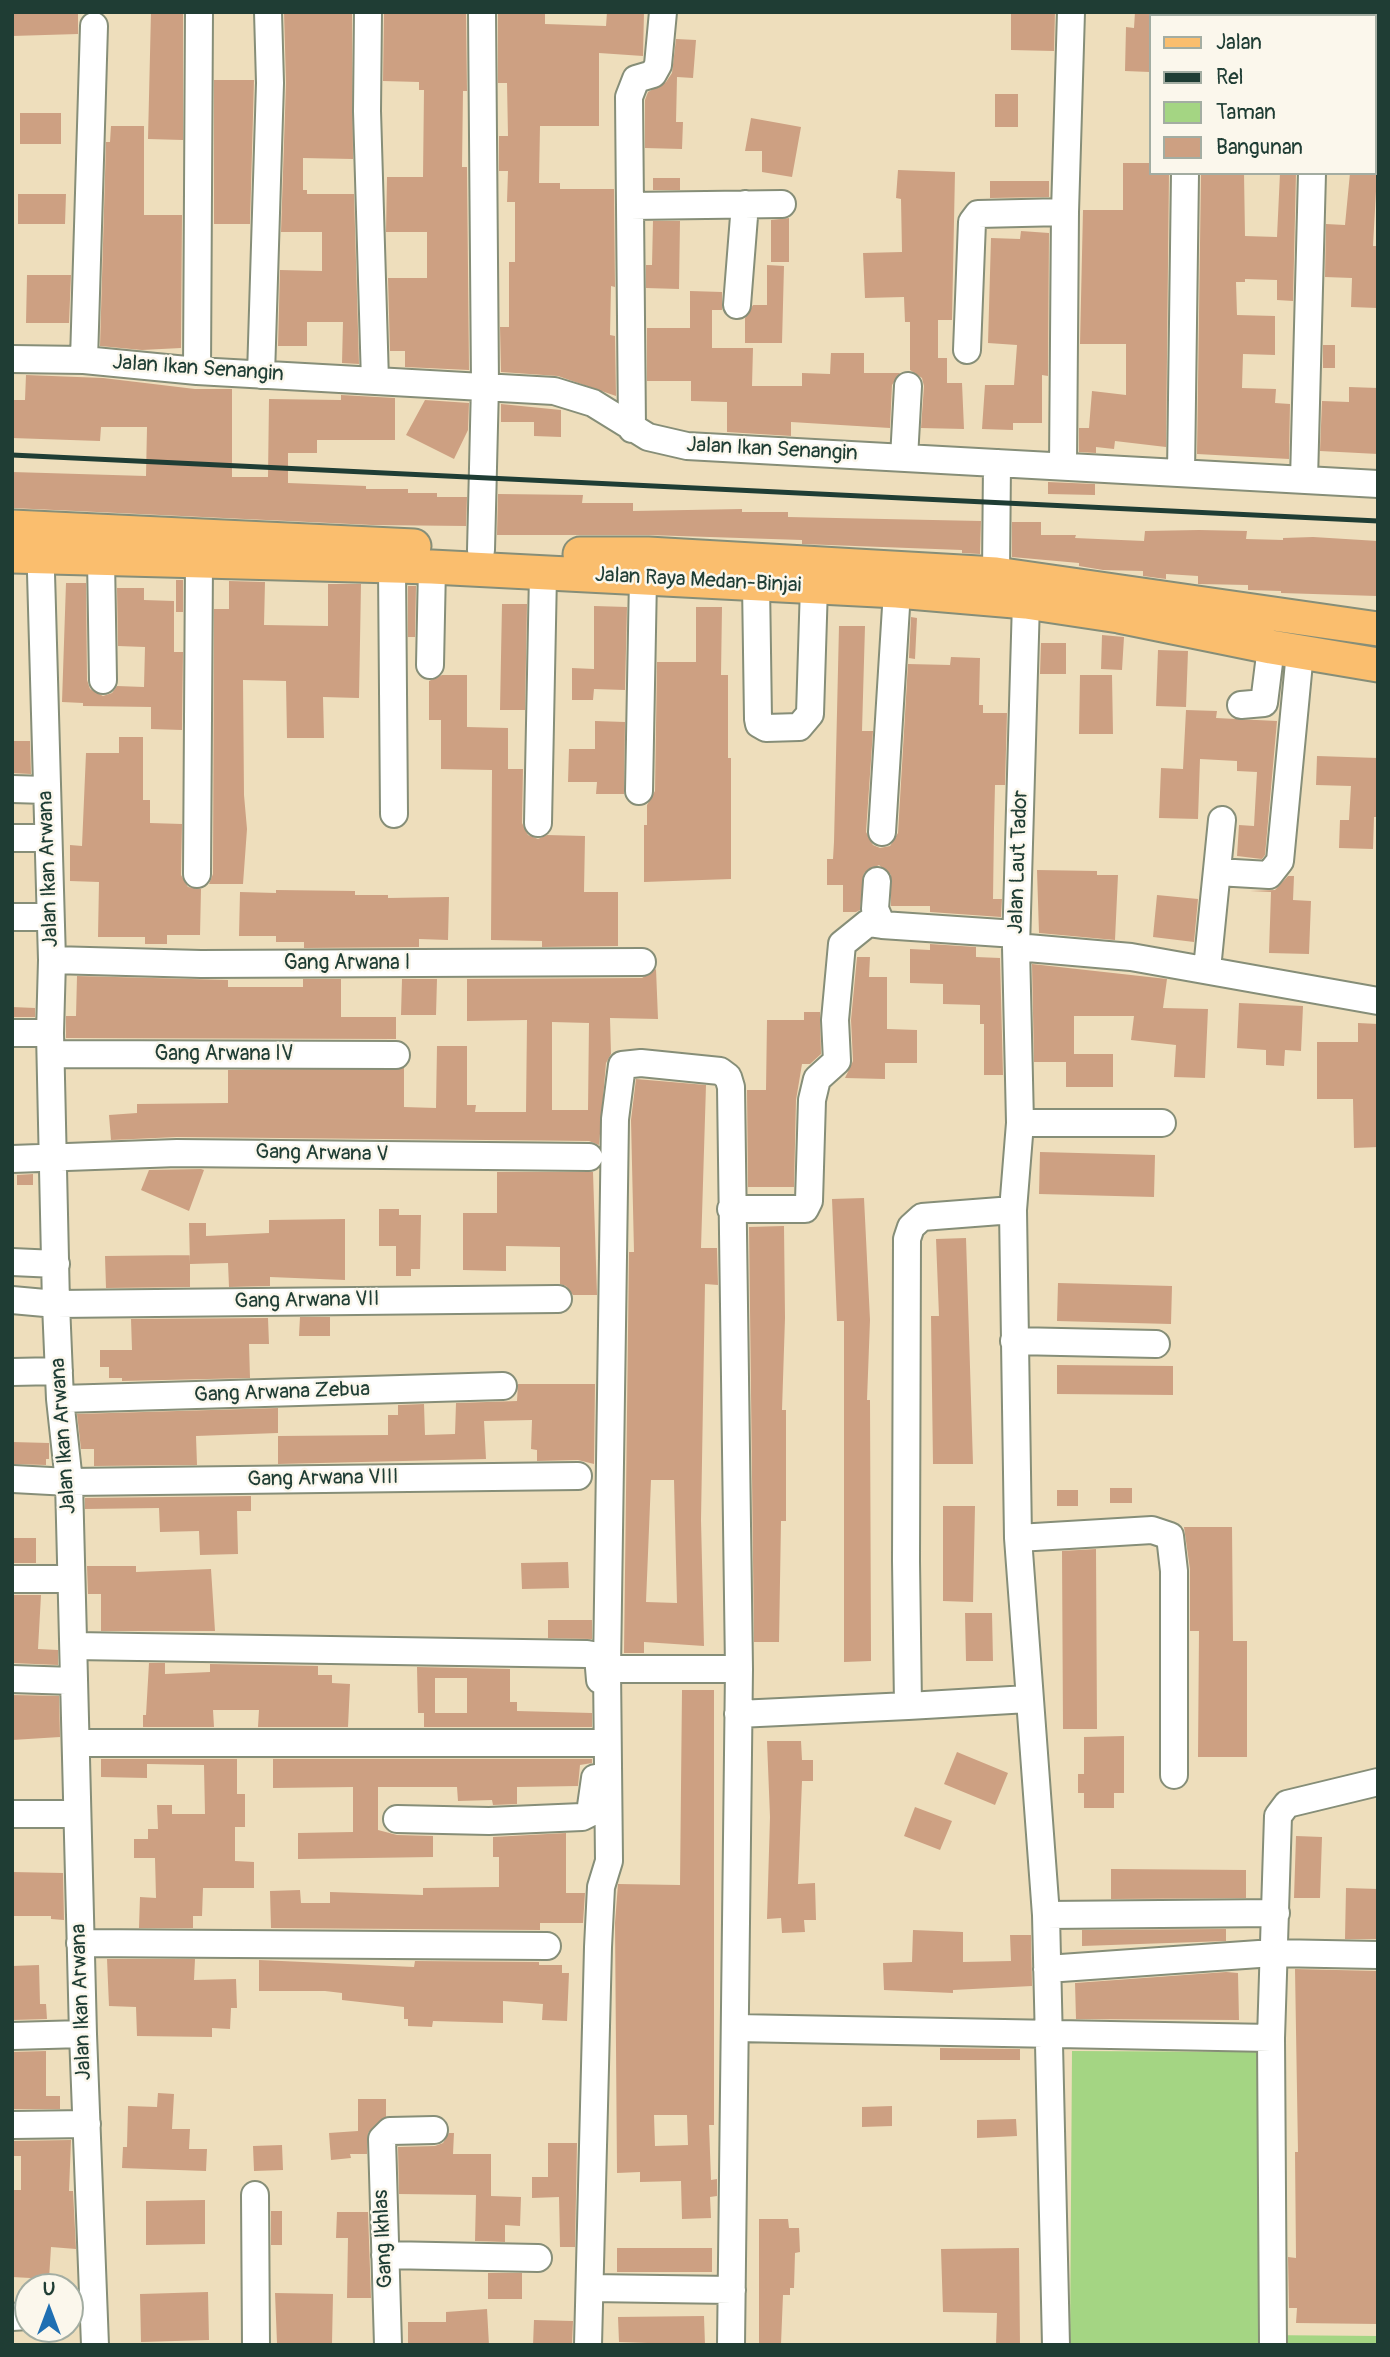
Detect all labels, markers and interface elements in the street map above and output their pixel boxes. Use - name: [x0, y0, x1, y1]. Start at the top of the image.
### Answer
- legend: [1148, 14, 1376, 175]
- text: Jalan: [1216, 29, 1262, 56]
- text: Rel: [1216, 64, 1244, 91]
- text: Taman: [1216, 99, 1276, 126]
- text: Bangunan: [1216, 134, 1303, 161]
- street label: Jalan Ikan Senangin: [111, 350, 285, 388]
- street label: Jalan Ikan Senangin: [686, 433, 858, 467]
- street label: Jalan Raya Medan-Binjai: [594, 563, 802, 599]
- street label: Jalan Ikan Arwana: [34, 790, 64, 948]
- street label: Jalan Laut Tador: [1004, 790, 1034, 934]
- street label: Gang Arwana I: [284, 951, 410, 977]
- street label: Gang Arwana IV: [154, 1042, 294, 1068]
- street label: Gang Arwana V: [255, 1140, 389, 1168]
- street label: Gang Arwana VII: [234, 1287, 380, 1315]
- street label: Jalan Ikan Arwana: [46, 1357, 82, 1515]
- street label: Gang Arwana Zebua: [194, 1377, 370, 1409]
- street label: Gang Arwana VIII: [247, 1465, 399, 1493]
- street label: Jalan Ikan Arwana: [67, 1923, 97, 2081]
- street label: Gang Ikhlas: [369, 2189, 399, 2289]
- north arrow: [14, 2273, 84, 2343]
- text: U: [43, 2277, 55, 2301]

